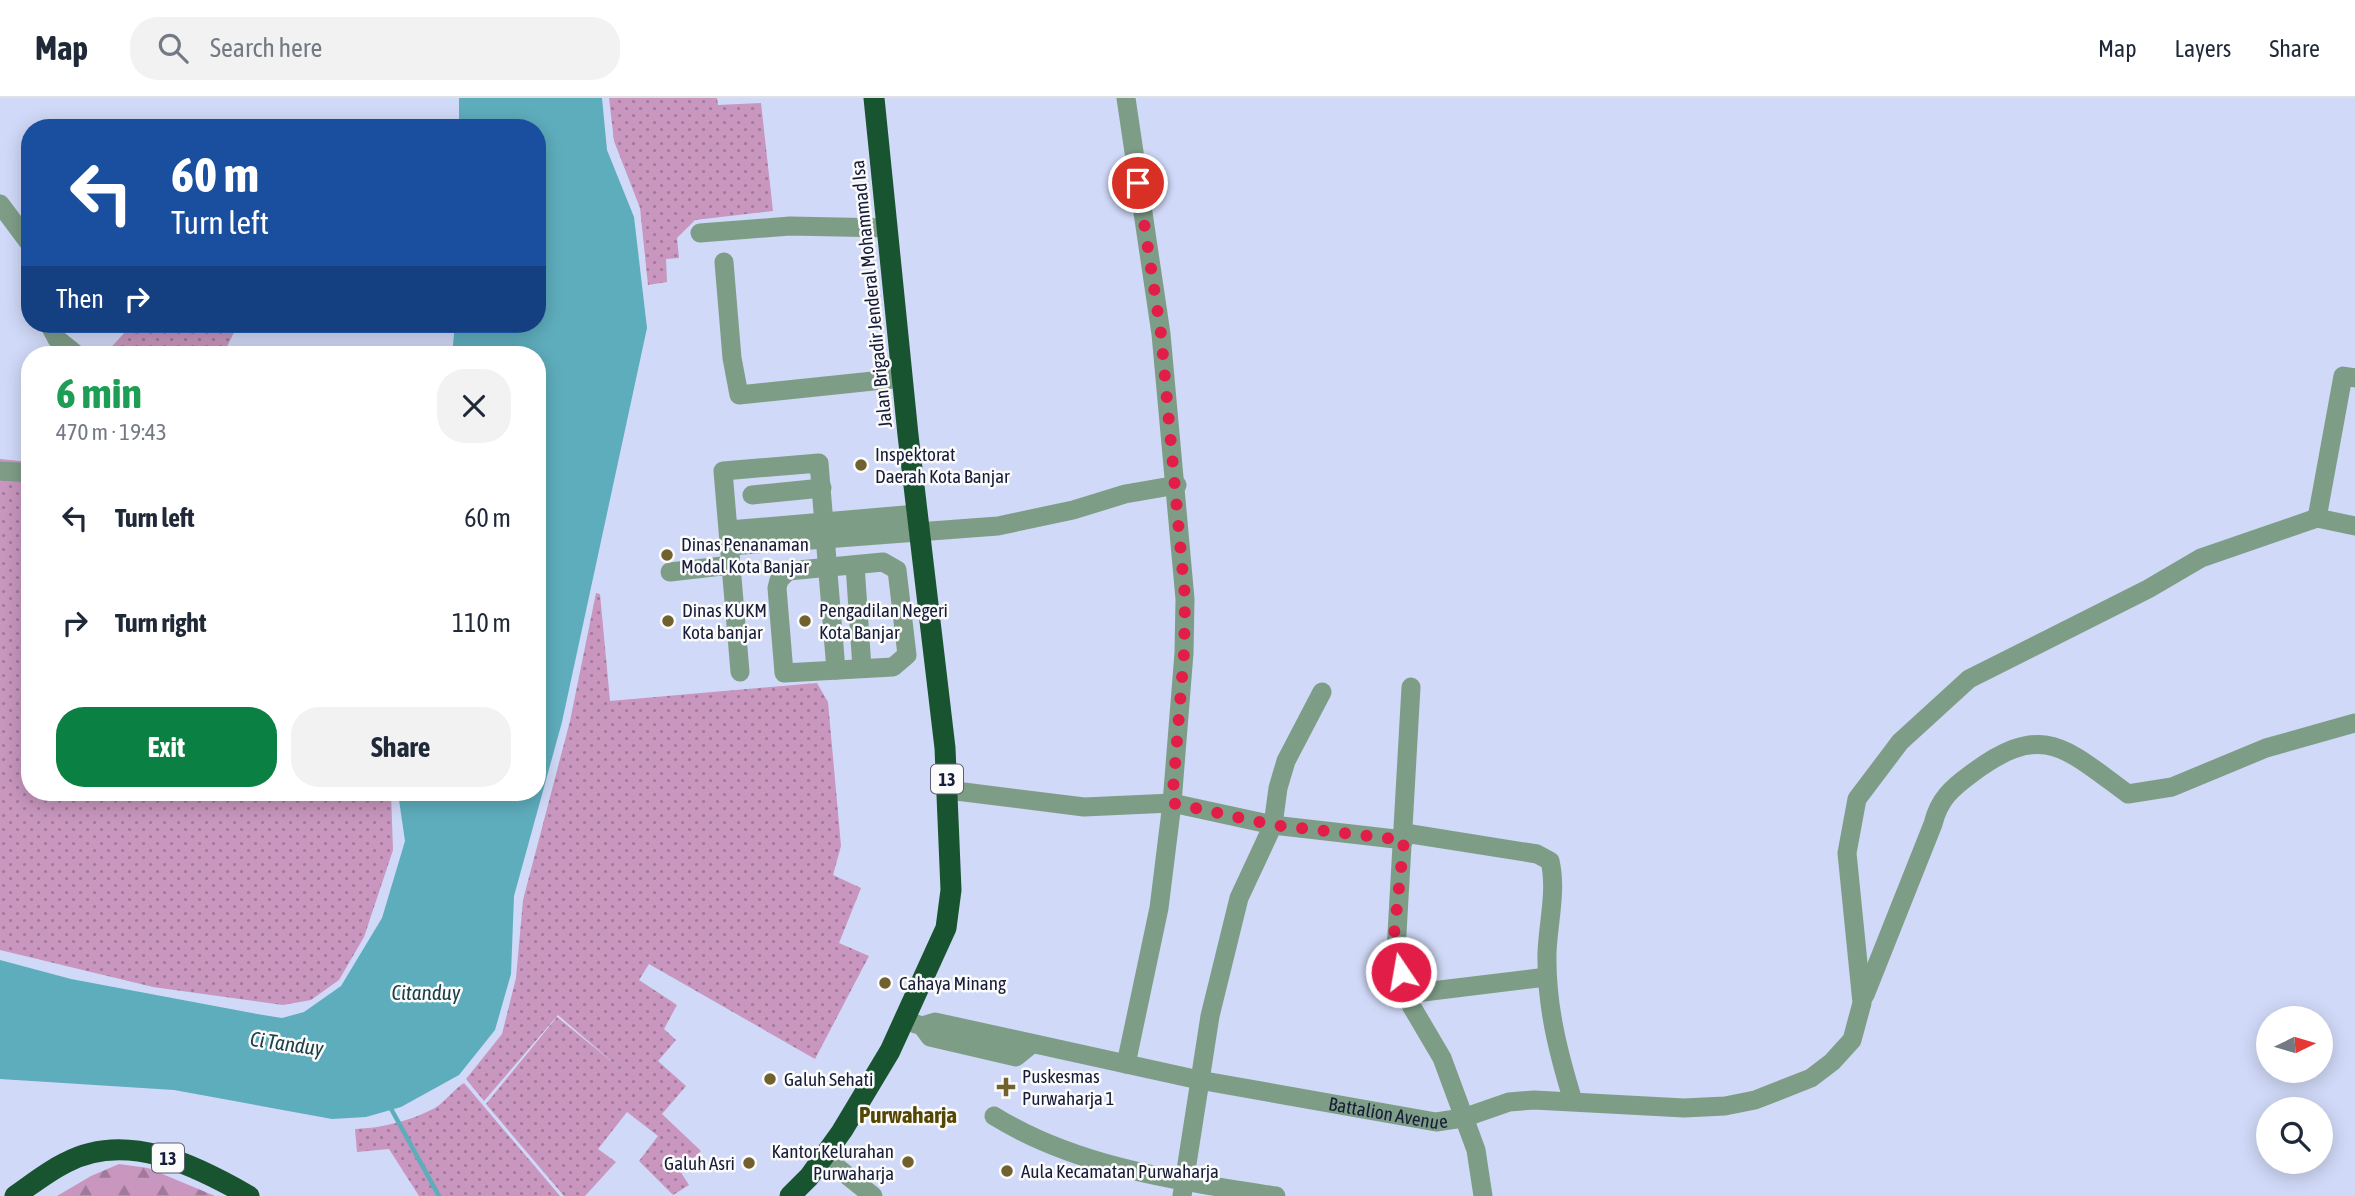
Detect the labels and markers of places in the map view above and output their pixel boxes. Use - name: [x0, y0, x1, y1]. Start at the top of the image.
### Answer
- pin: [1108, 153, 1168, 213]
- place label: Inspektorat Daerah Kota Banjar: [875, 443, 1010, 487]
- marker: Inspektorat Daerah Kota Banjar: [853, 457, 869, 473]
- place label: Dinas Penanaman Modal Kota Banjar: [681, 533, 809, 577]
- marker: Dinas Penanaman Modal Kota Banjar: [659, 547, 675, 563]
- place label: Dinas KUKM Kota banjar: [682, 599, 767, 643]
- place label: Pengadilan Negeri Kota Banjar: [819, 599, 948, 643]
- marker: Dinas KUKM Kota banjar: [660, 613, 676, 629]
- marker: Pengadilan Negeri Kota Banjar: [797, 613, 813, 629]
- place label: Cahaya Minang: [899, 972, 1007, 994]
- marker: Cahaya Minang: [877, 975, 893, 991]
- place label: Puskesmas Purwaharja 1: [1022, 1065, 1114, 1109]
- place label: Galuh Sehati: [784, 1068, 873, 1090]
- marker: Galuh Sehati: [762, 1071, 778, 1087]
- marker: Puskesmas Purwaharja 1: [996, 1077, 1016, 1097]
- place label: Kantor Kelurahan Purwaharja: [772, 1140, 894, 1184]
- place label: Galuh Asri: [664, 1152, 735, 1174]
- marker: Kantor Kelurahan Purwaharja: [900, 1154, 916, 1170]
- marker: Galuh Asri: [741, 1155, 757, 1171]
- place label: Aula Kecamatan Purwaharja: [1021, 1160, 1219, 1182]
- marker: Aula Kecamatan Purwaharja: [999, 1163, 1015, 1179]

